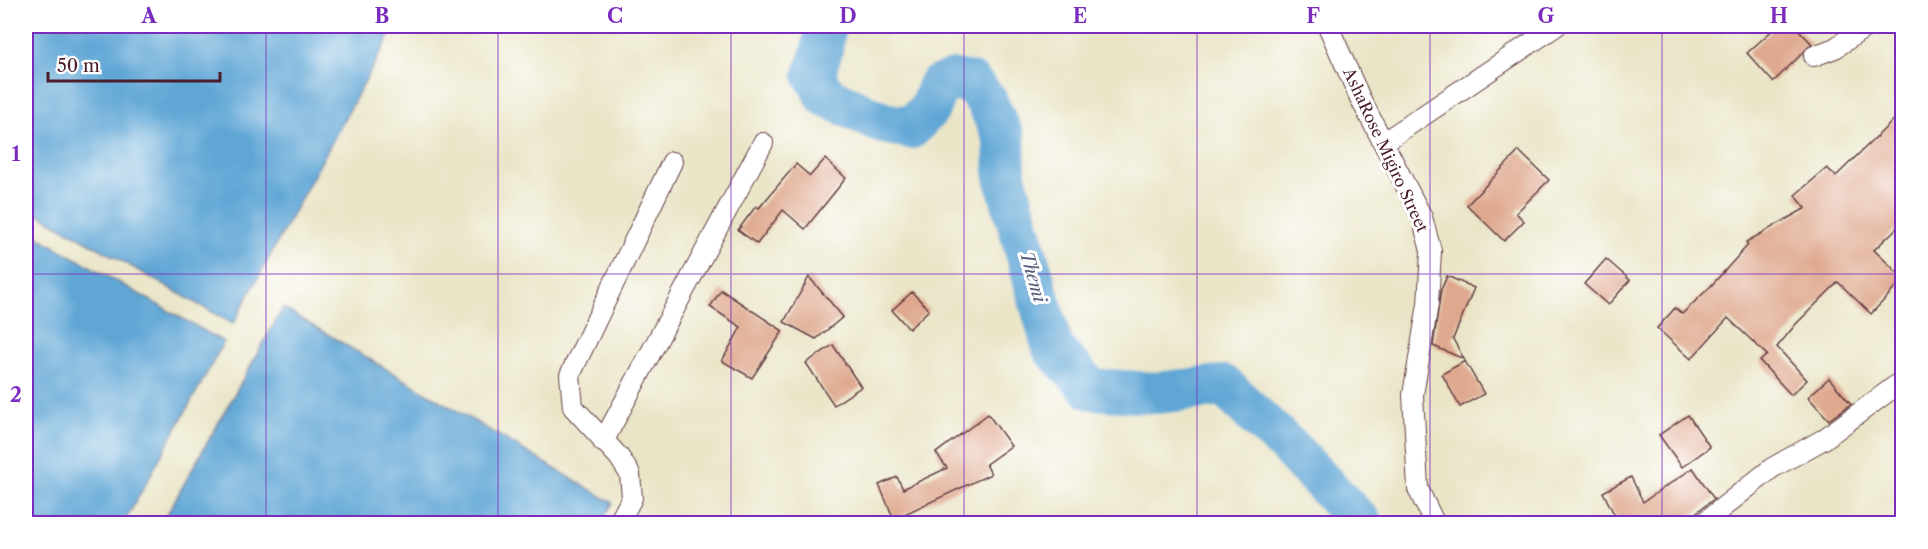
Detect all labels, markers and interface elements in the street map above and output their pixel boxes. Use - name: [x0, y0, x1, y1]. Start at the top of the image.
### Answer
- text: A: [140, 4, 157, 28]
- text: B: [375, 4, 390, 28]
- text: C: [607, 4, 623, 28]
- text: D: [839, 4, 857, 28]
- text: E: [1073, 4, 1087, 28]
- text: F: [1306, 4, 1320, 28]
- text: G: [1538, 4, 1555, 28]
- text: H: [1770, 4, 1788, 28]
- scale bar: [48, 45, 220, 83]
- text: 50 m: [57, 55, 100, 77]
- street label: AshaRose Migiro Street: [1339, 64, 1433, 236]
- text: 1: [12, 142, 21, 166]
- water label: Themi: [1015, 249, 1051, 306]
- text: 2: [10, 383, 22, 407]

